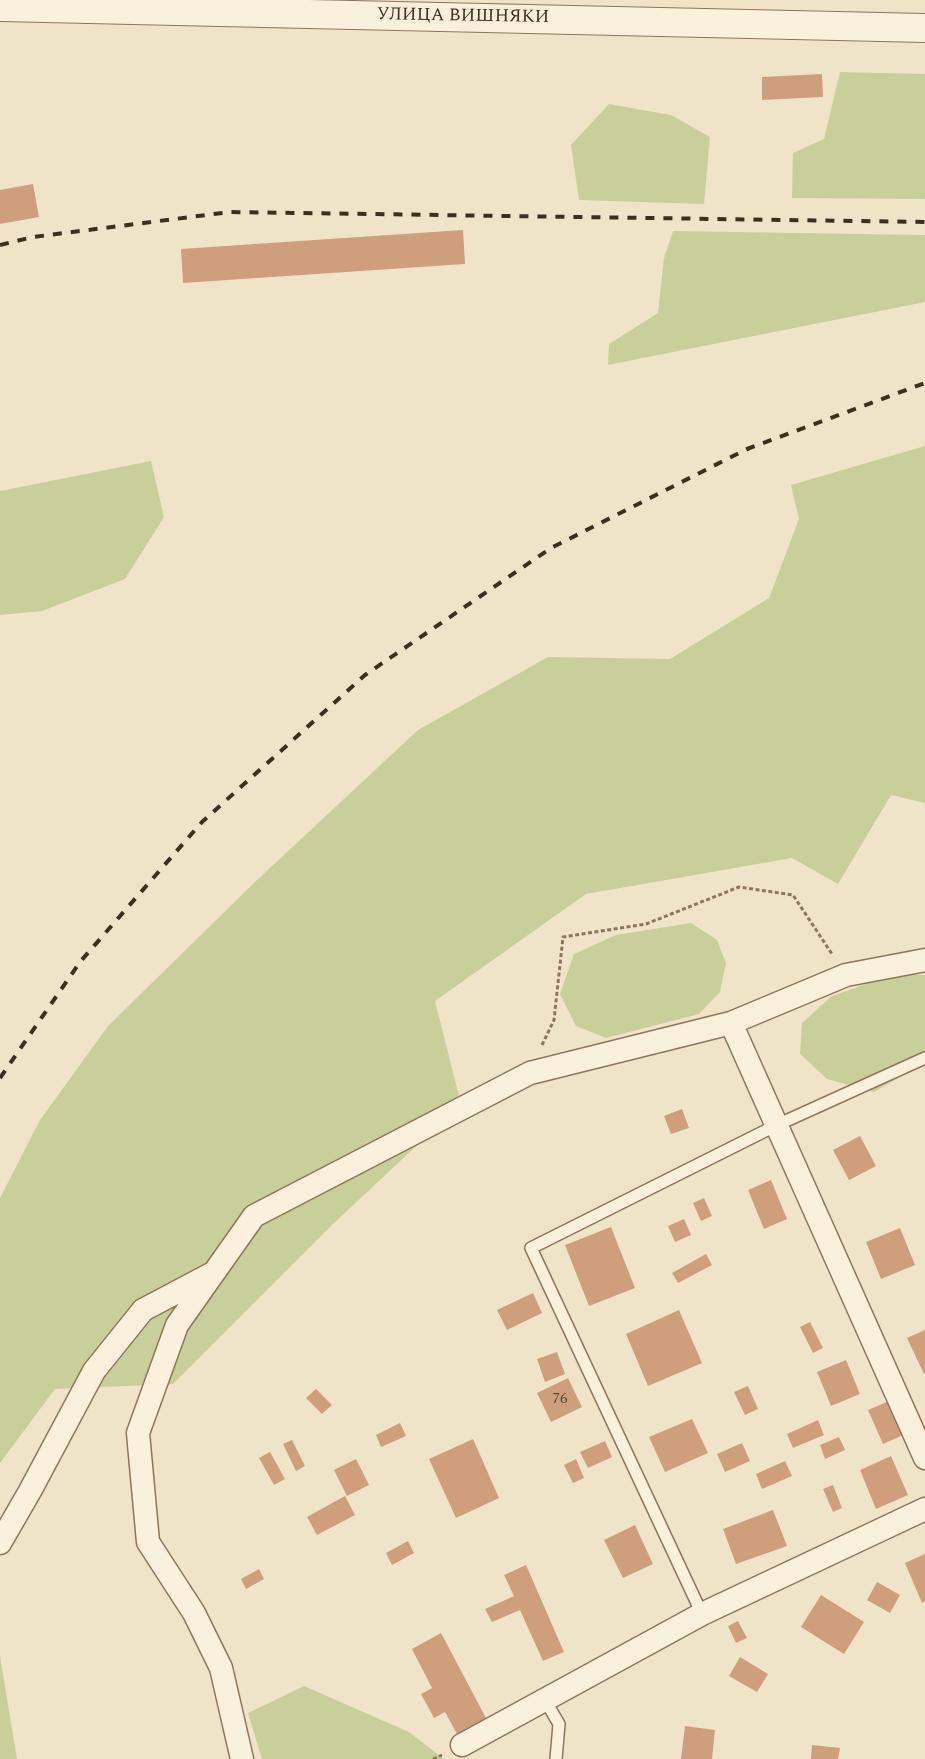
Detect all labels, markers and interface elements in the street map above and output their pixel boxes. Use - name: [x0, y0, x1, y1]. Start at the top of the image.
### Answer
- street label: УЛИЦА ВИШНЯКИ: [377, 5, 549, 29]
- house number: 76: [553, 1391, 567, 1409]

